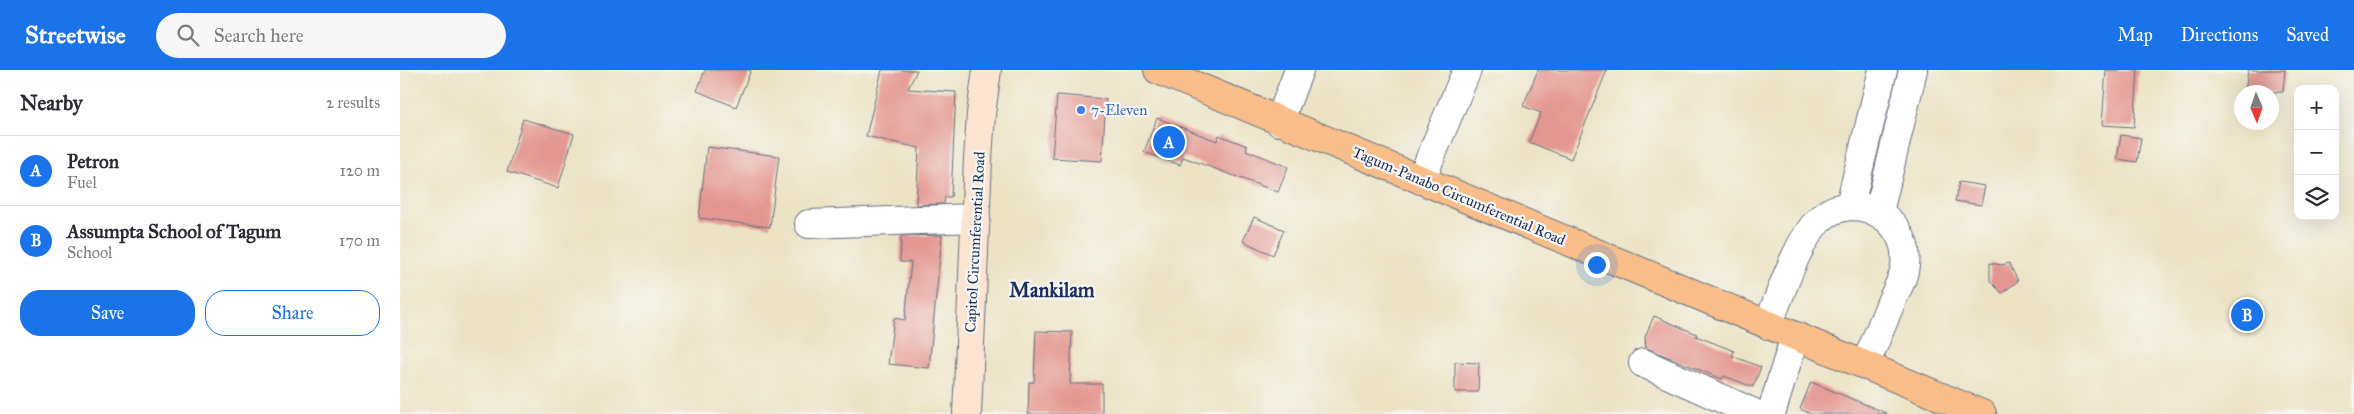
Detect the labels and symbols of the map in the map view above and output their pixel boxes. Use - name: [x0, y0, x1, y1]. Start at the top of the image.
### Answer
- north arrow: [2234, 85, 2279, 130]
- place label: 7-Eleven: [1091, 101, 1147, 119]
- marker: 7-Eleven: [1075, 104, 1087, 116]
- pin: A: [1153, 123, 1185, 161]
- street label: Tagum-Panabo Circumferential Road: [1350, 143, 1569, 249]
- street label: Capitol Circumferential Road: [961, 151, 989, 333]
- your location: [1584, 252, 1610, 278]
- district label: Mankilam: [1009, 278, 1095, 302]
- pin: B: [2231, 296, 2263, 334]

